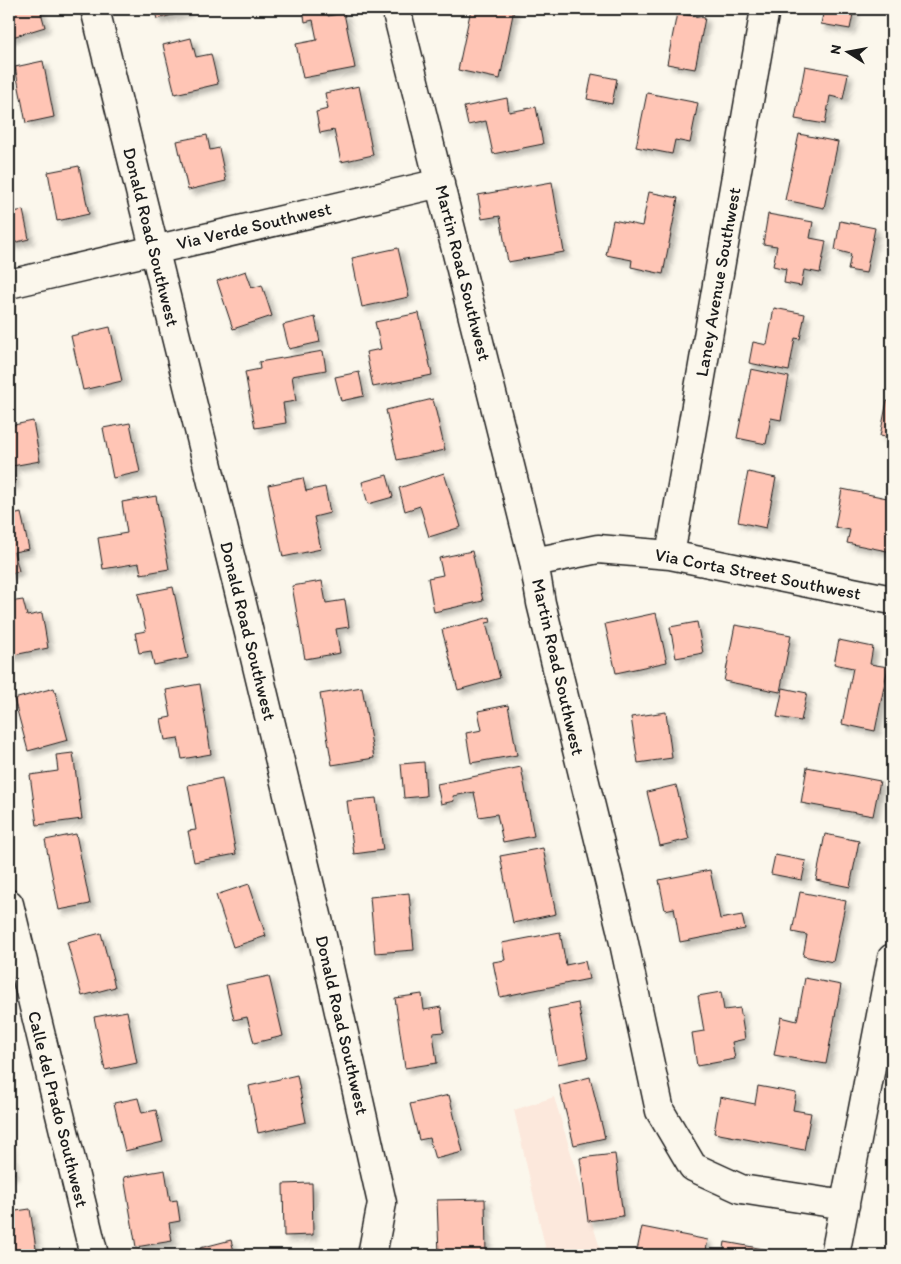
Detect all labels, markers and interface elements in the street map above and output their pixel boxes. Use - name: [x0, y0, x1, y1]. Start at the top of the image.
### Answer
- north arrow: [824, 28, 874, 78]
- text: N: [826, 43, 845, 56]
- street label: Donald Road Southwest: [118, 145, 184, 329]
- street label: Martin Road Southwest: [430, 183, 496, 364]
- street label: Laney Avenue Southwest: [691, 185, 746, 378]
- street label: Via Verde Southwest: [174, 197, 334, 255]
- street label: Donald Road Southwest: [215, 539, 281, 723]
- street label: Via Corta Street Southwest: [653, 543, 863, 605]
- street label: Martin Road Southwest: [527, 576, 589, 758]
- street label: Donald Road Southwest: [311, 933, 373, 1117]
- street label: Calle del Prado Southwest: [23, 1009, 93, 1210]

